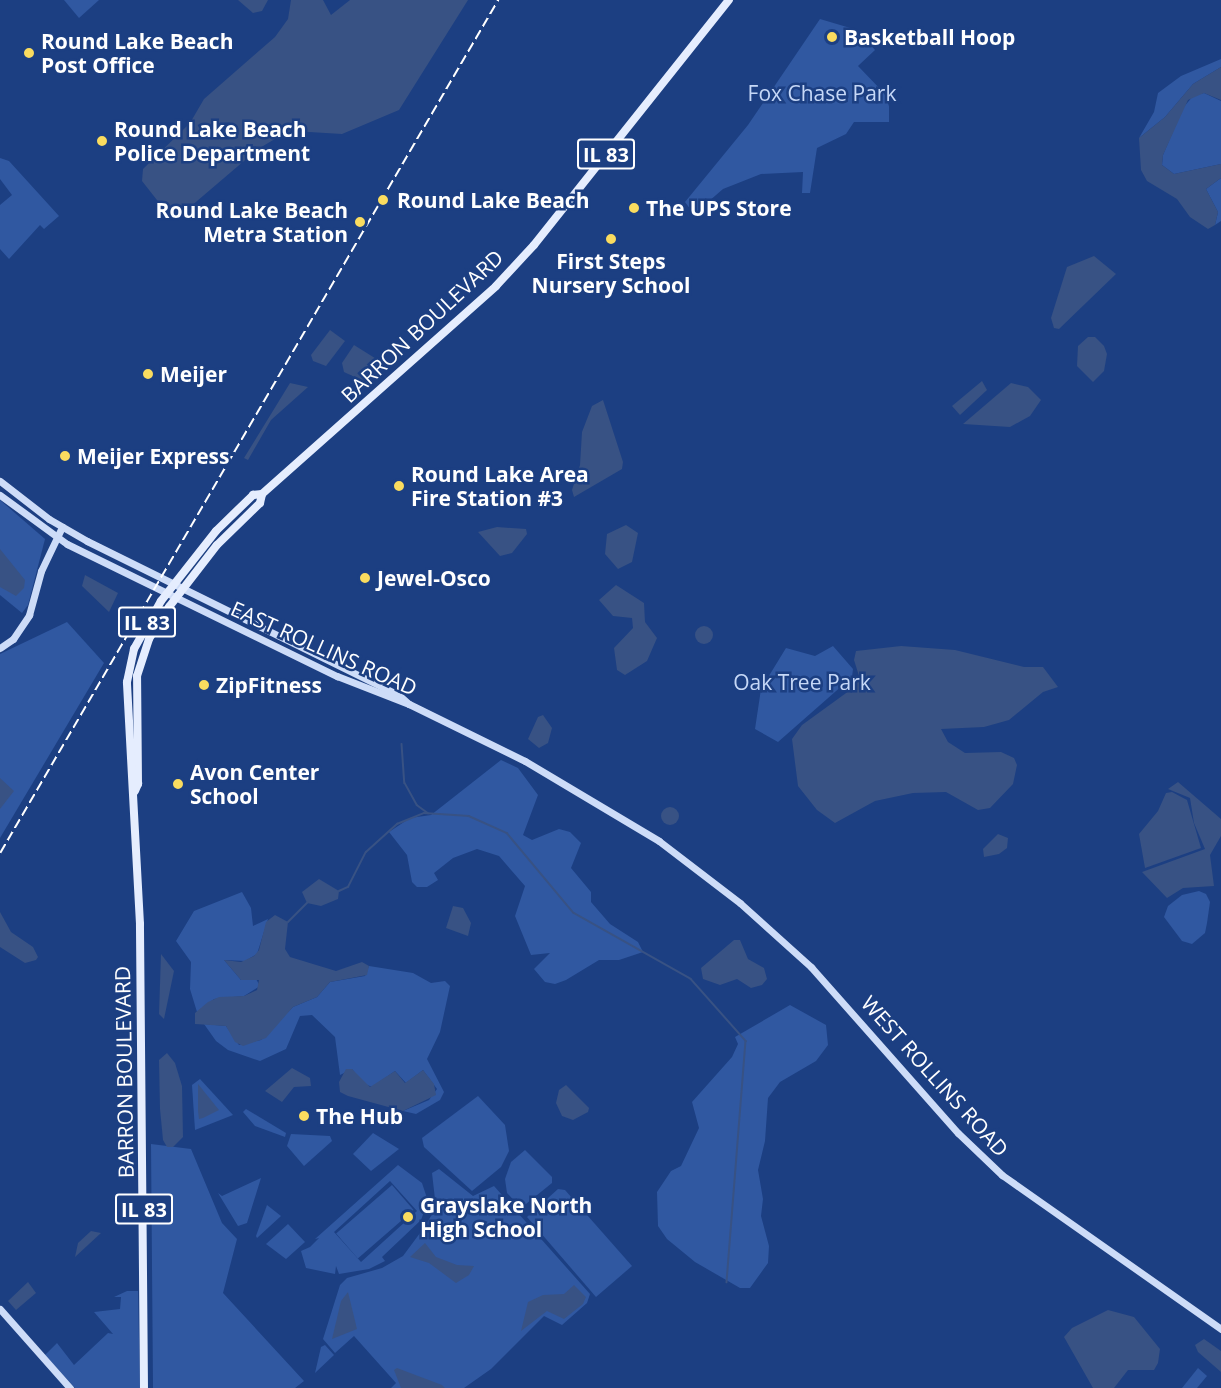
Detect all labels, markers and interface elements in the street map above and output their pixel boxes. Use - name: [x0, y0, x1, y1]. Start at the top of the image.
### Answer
- place label: Basketball Hoop: [844, 24, 1015, 50]
- place label: Round Lake Beach Post Office: [41, 28, 233, 78]
- marker: Basketball Hoop: [825, 30, 839, 44]
- marker: Round Lake Beach Post Office: [22, 46, 36, 60]
- park label: Fox Chase Park: [748, 80, 896, 106]
- place label: Round Lake Beach Police Department: [114, 116, 310, 166]
- marker: Round Lake Beach Police Department: [95, 134, 109, 148]
- road number: IL 83: [576, 137, 636, 171]
- place label: Round Lake Beach: [397, 187, 589, 213]
- marker: Round Lake Beach: [374, 191, 392, 209]
- place label: The UPS Store: [646, 195, 792, 221]
- place label: Round Lake Beach Metra Station: [156, 197, 348, 247]
- marker: The UPS Store: [627, 201, 641, 215]
- marker: Round Lake Beach Metra Station: [353, 215, 367, 229]
- marker: First Steps Nursery School: [604, 232, 618, 246]
- street label: BARRON BOULEVARD: [336, 244, 508, 408]
- place label: First Steps Nursery School: [532, 248, 690, 298]
- place label: Meijer: [160, 361, 227, 387]
- marker: Meijer: [141, 367, 155, 381]
- place label: Meijer Express: [77, 443, 229, 469]
- marker: Meijer Express: [58, 449, 72, 463]
- place label: Round Lake Area Fire Station #3: [411, 461, 589, 511]
- marker: Round Lake Area Fire Station #3: [392, 479, 406, 493]
- place label: Jewel-Osco: [377, 565, 491, 591]
- marker: Jewel-Osco: [358, 571, 372, 585]
- street label: EAST ROLLINS ROAD: [227, 596, 421, 700]
- road number: IL 83: [117, 605, 177, 639]
- park label: Oak Tree Park: [733, 669, 871, 695]
- place label: ZipFitness: [216, 672, 322, 698]
- marker: ZipFitness: [197, 678, 211, 692]
- place label: Avon Center School: [190, 759, 319, 809]
- marker: Avon Center School: [171, 777, 185, 791]
- street label: BARRON BOULEVARD: [110, 966, 138, 1178]
- street label: WEST ROLLINS ROAD: [856, 991, 1014, 1161]
- place label: The Hub: [316, 1103, 403, 1129]
- marker: The Hub: [297, 1109, 311, 1123]
- road number: IL 83: [114, 1192, 174, 1226]
- place label: Grayslake North High School: [420, 1192, 592, 1242]
- marker: Grayslake North High School: [401, 1210, 415, 1224]

